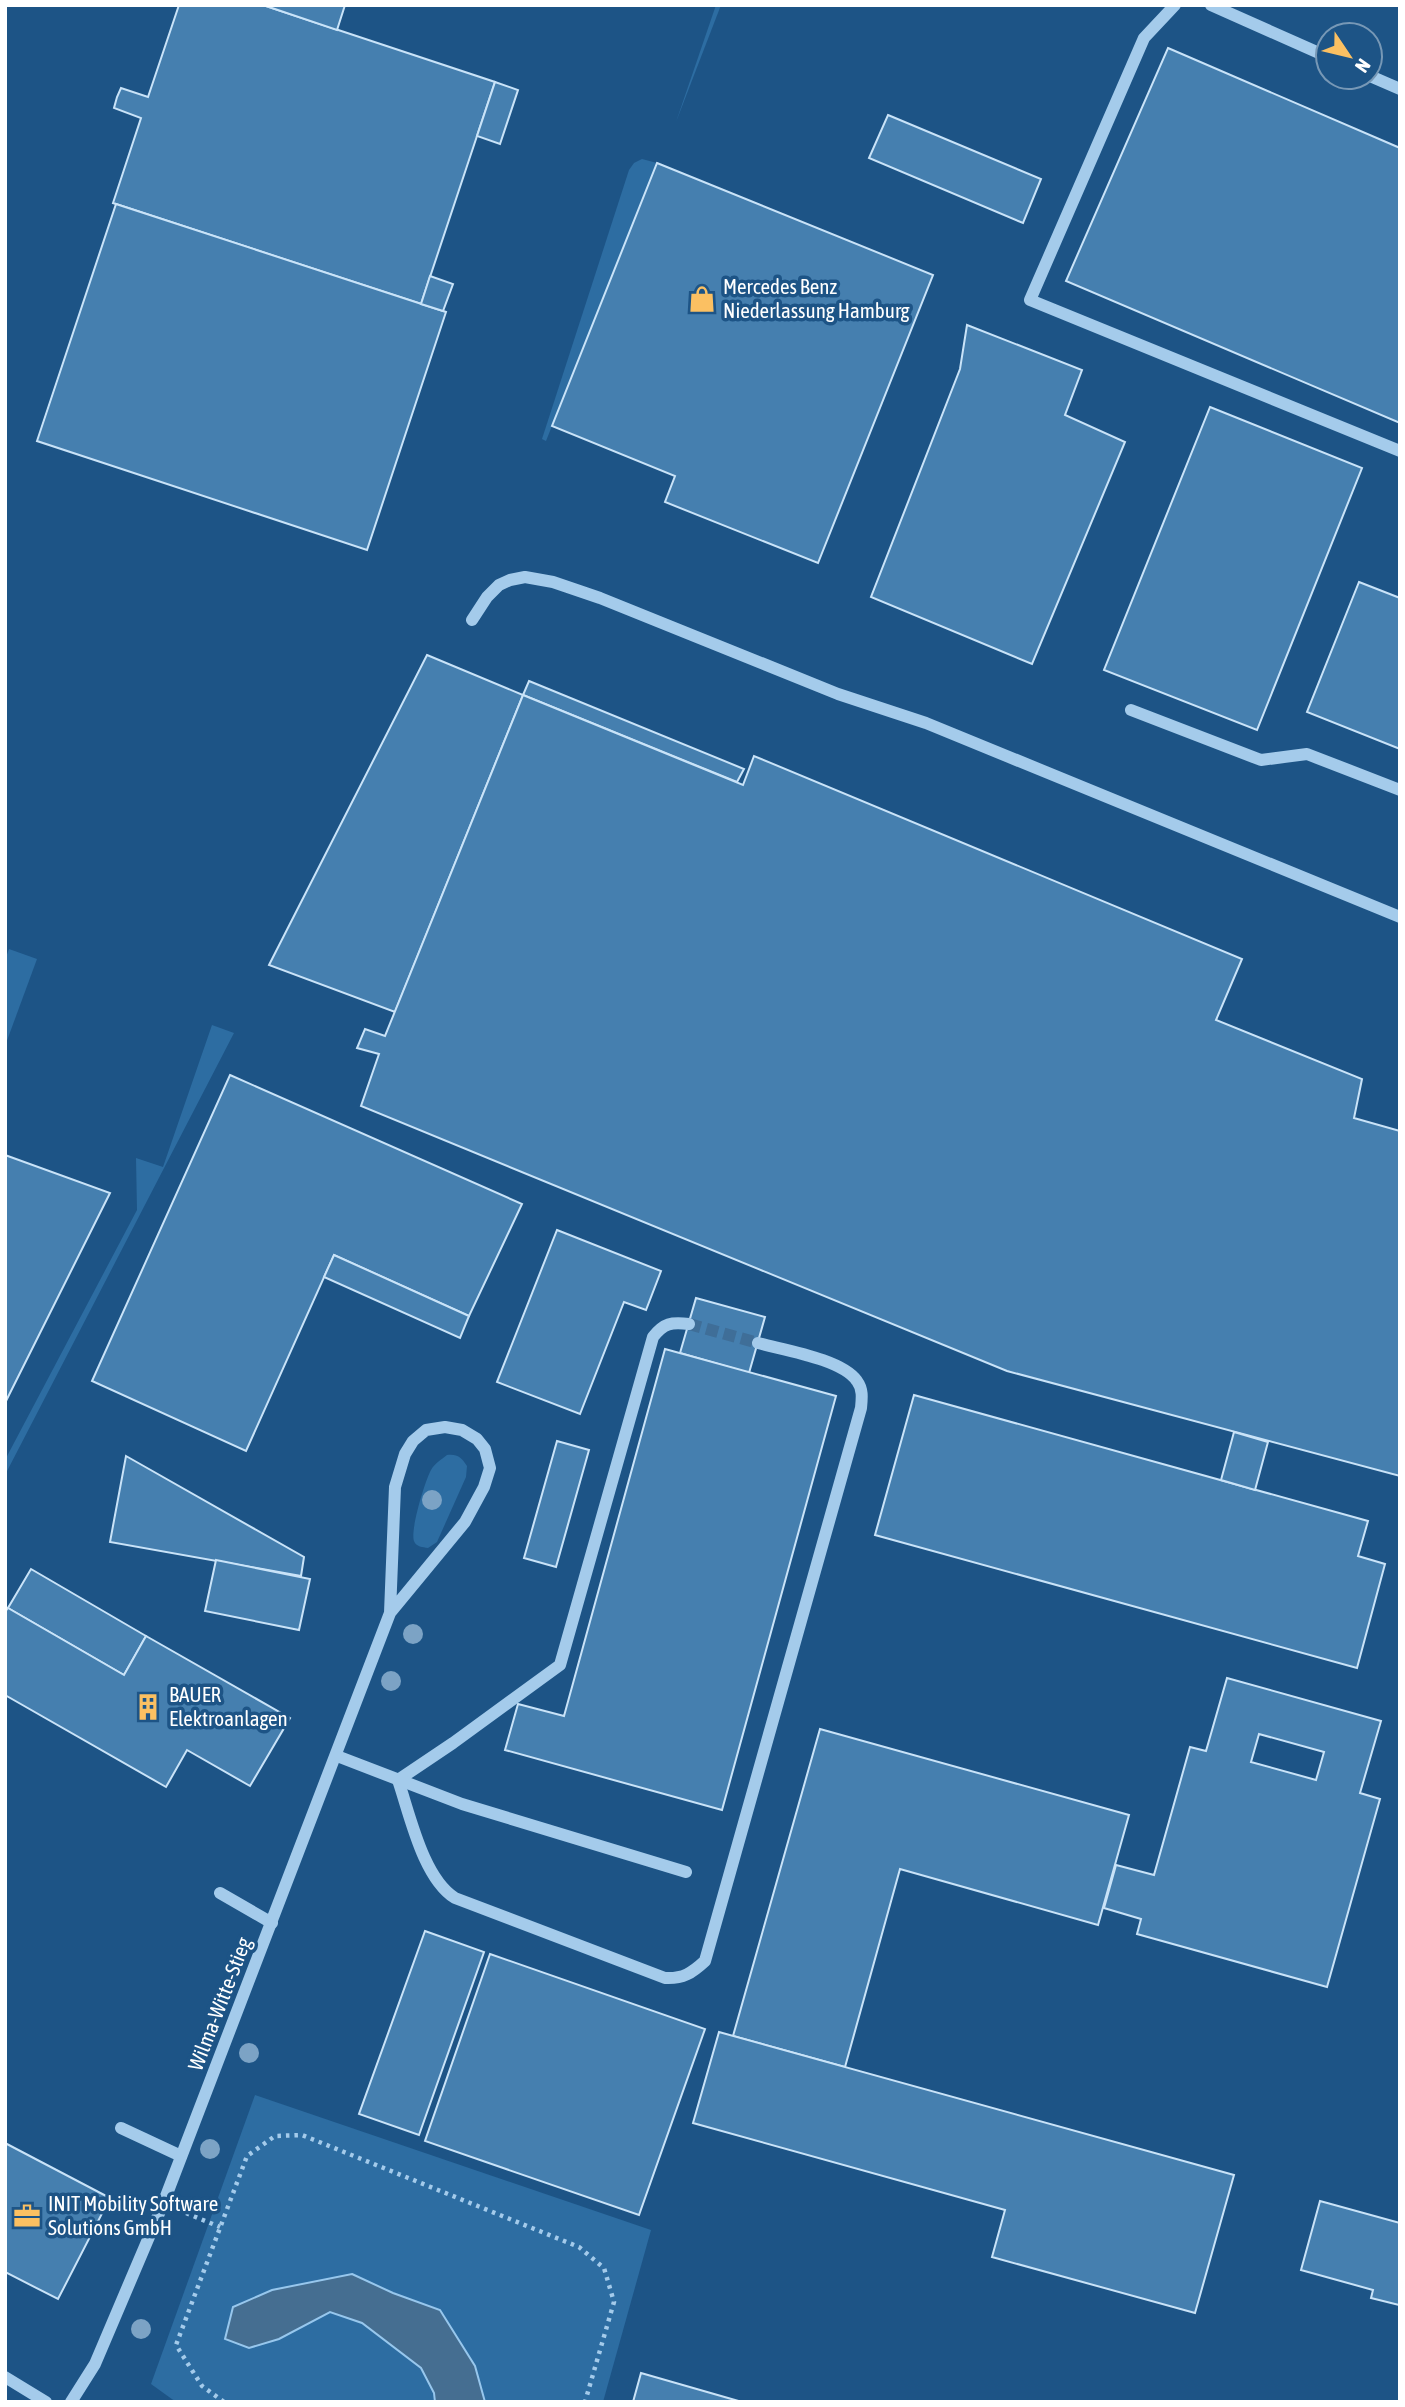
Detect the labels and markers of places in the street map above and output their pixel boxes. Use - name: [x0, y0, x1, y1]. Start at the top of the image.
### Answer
- place label: Mercedes Benz Niederlassung Hamburg: [723, 274, 910, 322]
- shop icon: Mercedes Benz Niederlassung Hamburg: [687, 284, 717, 314]
- place label: BAUER Elektroanlagen: [169, 1682, 288, 1730]
- building icon: BAUER Elektroanlagen: [133, 1692, 163, 1722]
- place label: INIT Mobility Software Solutions GmbH: [48, 2191, 218, 2239]
- office icon: INIT Mobility Software Solutions GmbH: [12, 2201, 42, 2231]

